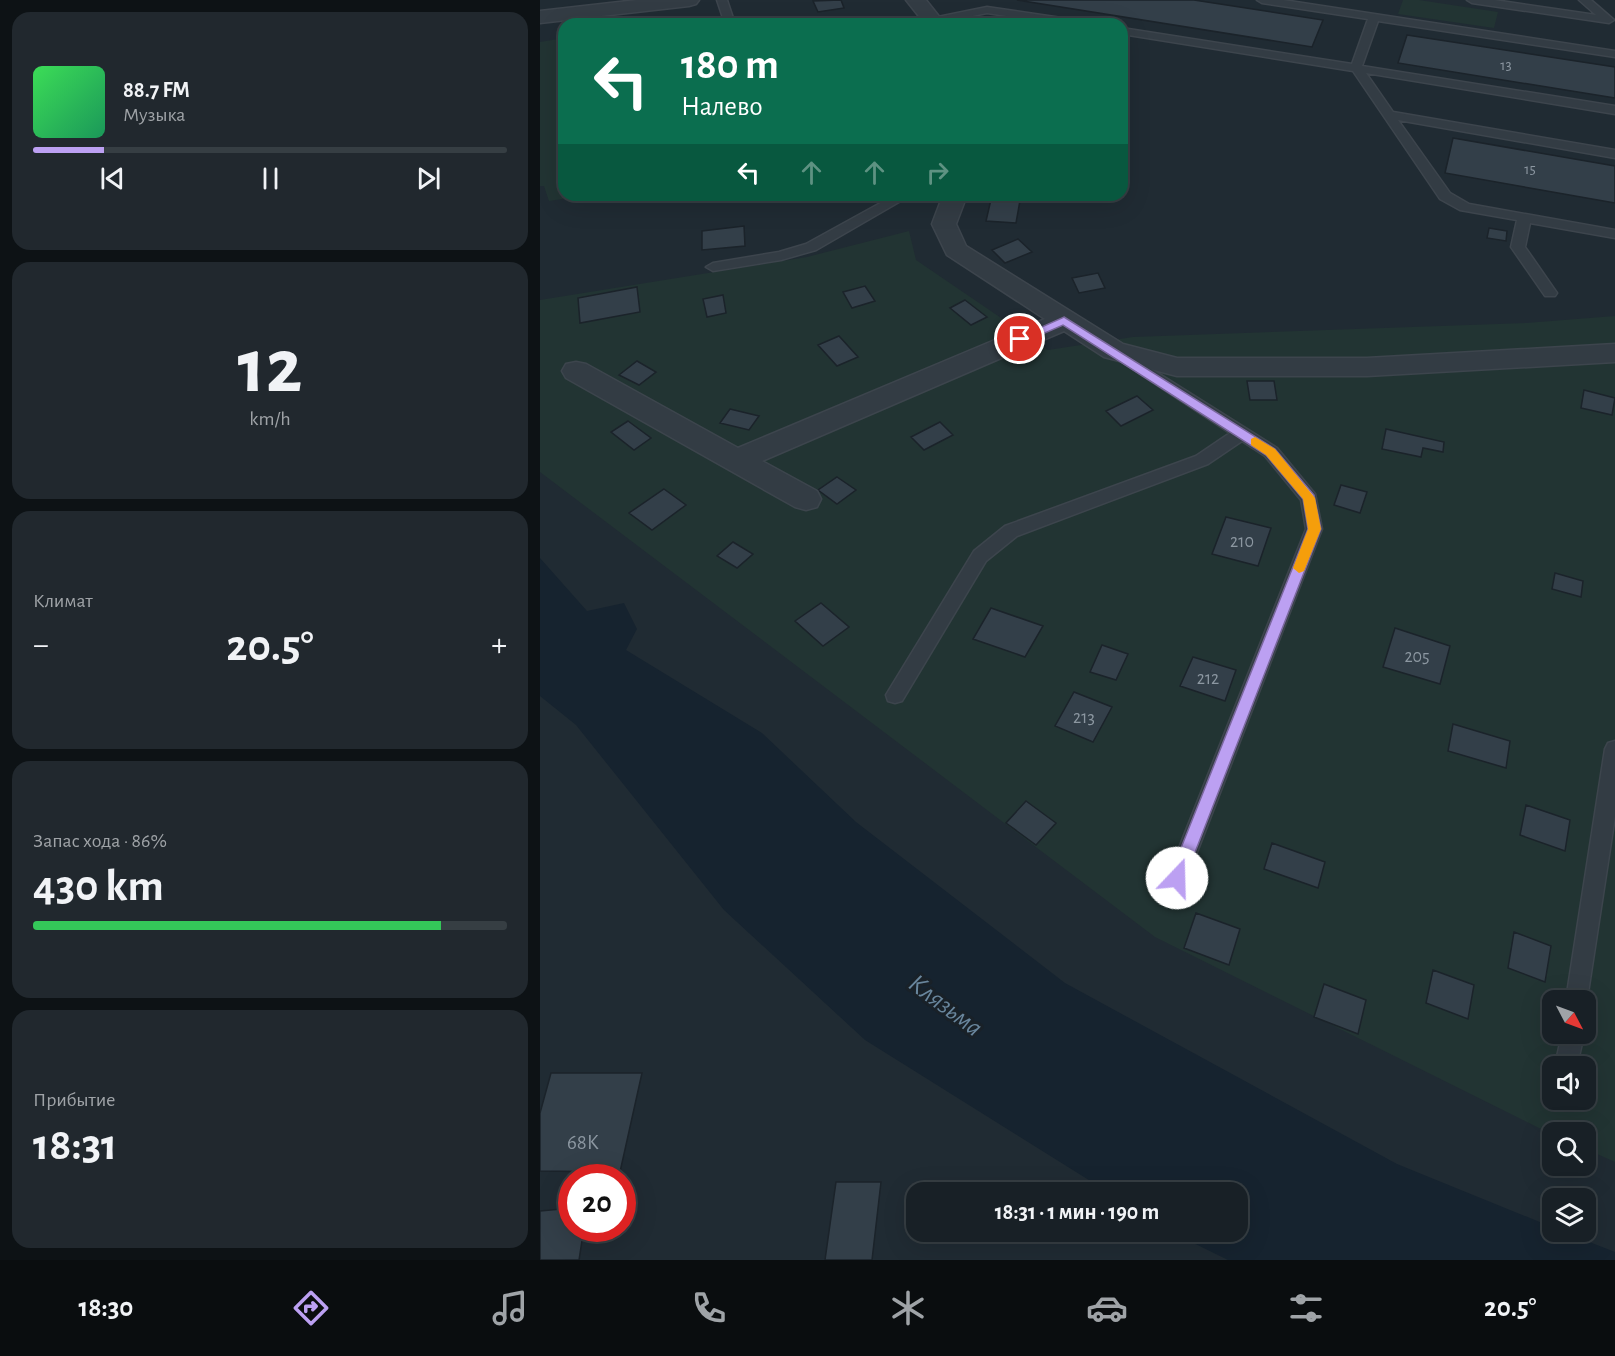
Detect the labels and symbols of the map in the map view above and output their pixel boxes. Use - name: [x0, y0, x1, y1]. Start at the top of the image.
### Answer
- house number: 13: [1500, 58, 1512, 73]
- house number: 15: [1524, 162, 1536, 177]
- pin: [994, 313, 1045, 364]
- house number: 210: [1230, 533, 1254, 551]
- house number: 205: [1404, 648, 1430, 666]
- house number: 212: [1197, 670, 1219, 688]
- house number: 213: [1073, 709, 1095, 727]
- position arrow: [1145, 846, 1209, 910]
- water label: Клязьма: [904, 969, 987, 1041]
- north arrow: [1542, 990, 1596, 1044]
- house number: 68К: [567, 1132, 599, 1153]
- speed limit sign: 20: [558, 1164, 636, 1242]

